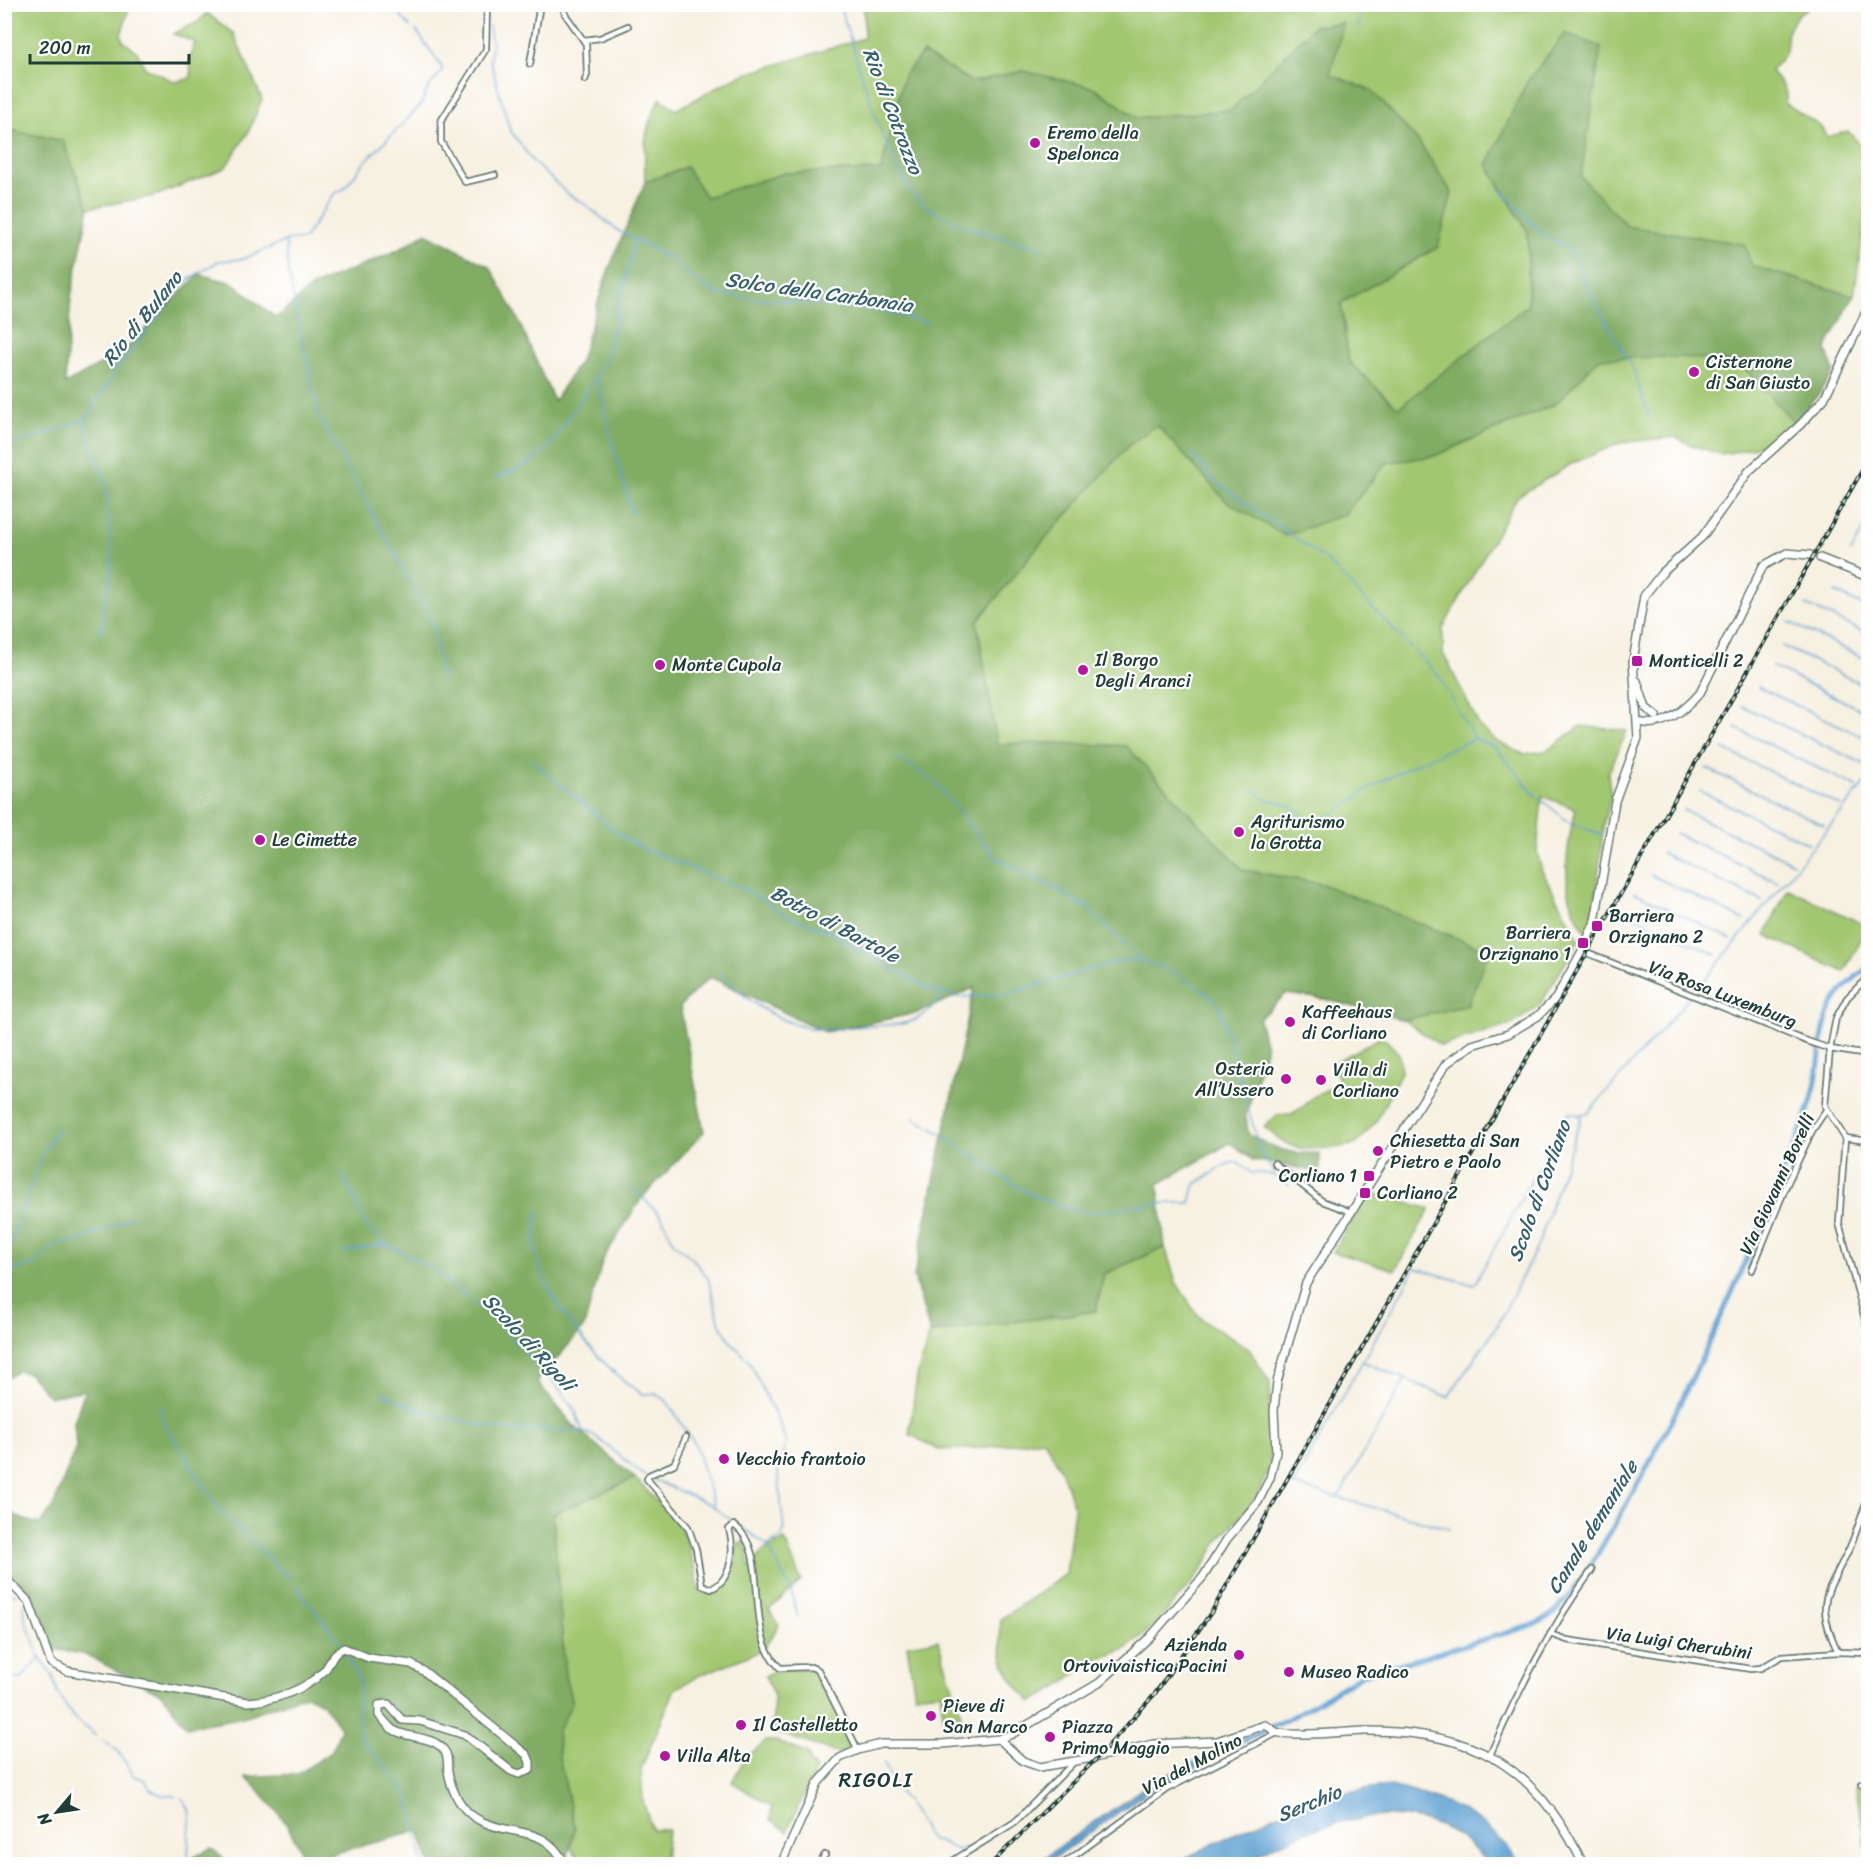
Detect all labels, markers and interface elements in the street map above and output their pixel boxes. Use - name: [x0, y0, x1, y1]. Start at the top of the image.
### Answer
- scale bar: [30, 27, 189, 65]
- text: 200 m: [39, 32, 91, 64]
- water label: Rio di Cotrozzo: [852, 43, 933, 181]
- place label: Eremo della Spelonca: [1047, 117, 1139, 170]
- marker: Eremo della Spelonca: [1028, 136, 1042, 150]
- water label: Rio di Bulano: [93, 262, 193, 374]
- water label: Solco della Carbonaia: [723, 262, 917, 323]
- place label: Cisternone di San Giusto: [1706, 346, 1810, 399]
- marker: Cisternone di San Giusto: [1687, 365, 1701, 379]
- place label: Il Borgo Degli Aranci: [1094, 644, 1192, 697]
- place label: Monticelli 2: [1649, 645, 1743, 677]
- place label: Monte Cupola: [672, 649, 782, 681]
- marker: Monticelli 2: [1630, 654, 1644, 668]
- marker: Monte Cupola: [653, 658, 667, 672]
- marker: Il Borgo Degli Aranci: [1076, 663, 1090, 677]
- place label: Agriturismo la Grotta: [1250, 806, 1345, 859]
- place label: Le Cimette: [272, 824, 357, 856]
- marker: Agriturismo la Grotta: [1232, 825, 1246, 839]
- marker: Le Cimette: [253, 833, 267, 847]
- water label: Botro di Bartole: [764, 876, 908, 974]
- place label: Barriera Orzignano 2: [1609, 900, 1703, 953]
- place label: Barriera Orzignano 1: [1480, 917, 1571, 970]
- marker: Barriera Orzignano 2: [1590, 919, 1604, 933]
- marker: Barriera Orzignano 1: [1576, 936, 1590, 950]
- street label: Via Rosa Luxemburg: [1644, 951, 1802, 1037]
- place label: Kaffeehaus di Corliano: [1302, 996, 1393, 1049]
- marker: Kaffeehaus di Corliano: [1283, 1015, 1297, 1029]
- place label: Osteria All’Ussero: [1194, 1053, 1274, 1106]
- place label: Villa di Corliano: [1333, 1054, 1399, 1107]
- marker: Osteria All’Ussero: [1279, 1072, 1293, 1086]
- marker: Villa di Corliano: [1314, 1073, 1328, 1087]
- street label: Via Giovanni Borelli: [1730, 1107, 1824, 1260]
- water label: Scolo di Corliano: [1498, 1114, 1582, 1267]
- place label: Chiesetta di San Pietro e Paolo: [1390, 1125, 1520, 1178]
- marker: Chiesetta di San Pietro e Paolo: [1371, 1144, 1385, 1158]
- place label: Corliano 1: [1279, 1160, 1357, 1192]
- marker: Corliano 1: [1362, 1169, 1376, 1183]
- place label: Corliano 2: [1377, 1177, 1458, 1209]
- marker: Corliano 2: [1358, 1186, 1372, 1200]
- water label: Scolo di Rigoli: [473, 1285, 586, 1402]
- place label: Vecchio frantoio: [736, 1443, 866, 1475]
- marker: Vecchio frantoio: [717, 1452, 731, 1466]
- water label: Canale demaniale: [1537, 1452, 1649, 1601]
- street label: Via Luigi Cherubini: [1604, 1617, 1755, 1669]
- place label: Azienda Ortovivaistica Pacini: [1063, 1629, 1228, 1682]
- marker: Azienda Ortovivaistica Pacini: [1232, 1648, 1246, 1662]
- place label: Museo Radico: [1301, 1656, 1409, 1688]
- marker: Museo Radico: [1282, 1665, 1296, 1679]
- place label: Pieve di San Marco: [943, 1690, 1028, 1743]
- place label: Il Castelletto: [752, 1709, 858, 1741]
- marker: Pieve di San Marco: [924, 1709, 938, 1723]
- place label: Piazza Primo Maggio: [1062, 1711, 1170, 1764]
- marker: Il Castelletto: [734, 1718, 748, 1732]
- street label: Via del Molino: [1136, 1724, 1248, 1804]
- marker: Piazza Primo Maggio: [1043, 1730, 1057, 1744]
- place label: Villa Alta: [677, 1740, 750, 1772]
- marker: Villa Alta: [658, 1749, 672, 1763]
- district label: RIGOLI: [839, 1761, 914, 1799]
- water label: Serchio: [1272, 1774, 1348, 1832]
- north arrow: [27, 1782, 87, 1842]
- text: N: [29, 1806, 60, 1832]

